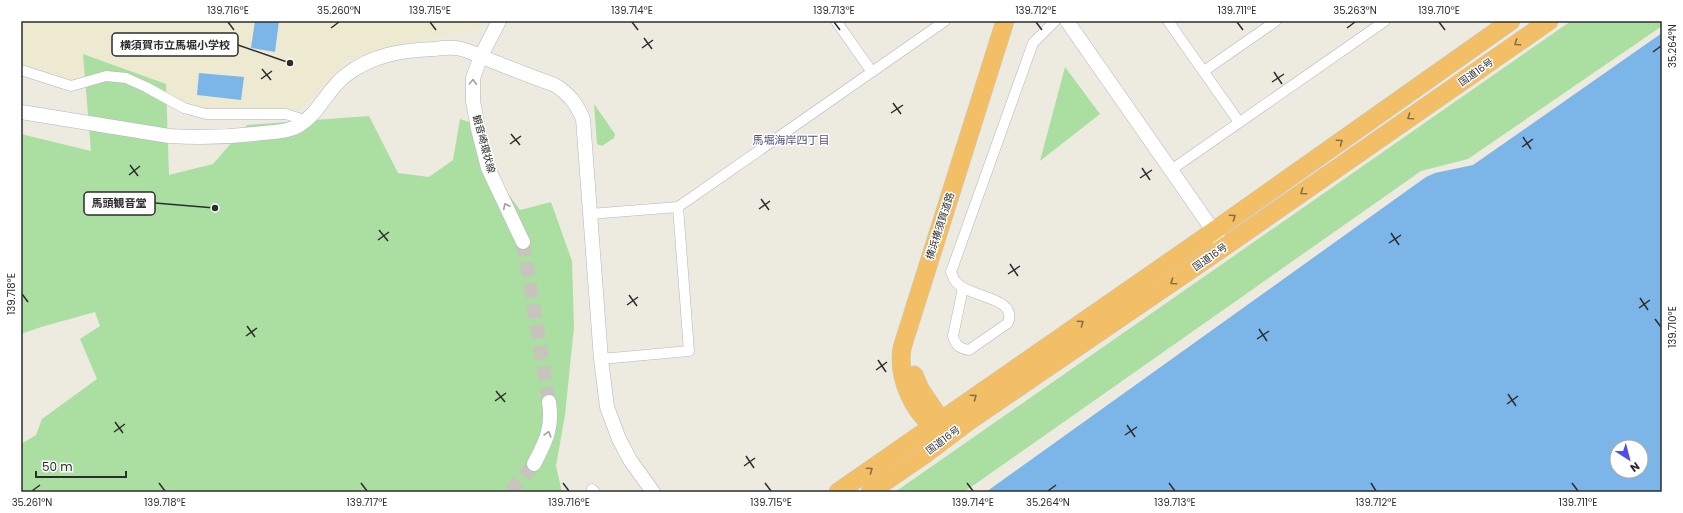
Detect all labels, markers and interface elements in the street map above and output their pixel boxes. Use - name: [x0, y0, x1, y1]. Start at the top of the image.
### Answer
- text: 139.716°E: [207, 3, 249, 18]
- text: 35.260°N: [317, 3, 361, 18]
- text: 139.715°E: [409, 3, 451, 18]
- text: 139.714°E: [611, 3, 653, 18]
- text: 139.713°E: [813, 3, 855, 18]
- text: 139.712°E: [1015, 3, 1057, 18]
- text: 139.711°E: [1218, 3, 1256, 18]
- text: 35.263°N: [1333, 3, 1377, 18]
- text: 139.710°E: [1418, 3, 1460, 18]
- text: 35.264°N: [1665, 24, 1680, 68]
- callout: 横須賀市立馬堀小学校: [112, 33, 238, 56]
- text: 横須賀市立馬堀小学校: [120, 37, 230, 53]
- one-way arrow: [1514, 38, 1521, 45]
- street label: 国道16号: [1455, 55, 1497, 89]
- one-way arrow: [469, 79, 478, 85]
- one-way arrow: [1407, 112, 1414, 120]
- street label: 観音崎環状線: [469, 113, 499, 175]
- district label: 馬堀海岸四丁目: [753, 132, 830, 148]
- one-way arrow: [1335, 140, 1342, 147]
- one-way arrow: [1300, 187, 1307, 195]
- street label: 横浜横須賀道路: [922, 190, 958, 262]
- callout: 馬頭観音堂: [84, 192, 155, 215]
- text: 馬頭観音堂: [92, 195, 147, 211]
- one-way arrow: [504, 203, 511, 210]
- one-way arrow: [1229, 215, 1236, 222]
- street label: 国道16号: [1189, 240, 1231, 274]
- text: 139.718°E: [4, 273, 19, 315]
- one-way arrow: [1171, 277, 1178, 284]
- text: 139.710°E: [1665, 306, 1680, 348]
- one-way arrow: [1077, 320, 1084, 328]
- one-way arrow: [970, 394, 977, 402]
- street label: 国道16号: [923, 422, 963, 458]
- one-way arrow: [543, 431, 552, 438]
- north arrow: [1609, 439, 1649, 479]
- scale bar: [36, 453, 126, 479]
- text: 50 m: [42, 458, 73, 475]
- text: N: [1627, 458, 1643, 476]
- one-way arrow: [866, 468, 873, 475]
- text: 35.261°N: [12, 495, 52, 510]
- text: 139.718°E: [144, 495, 186, 510]
- text: 139.717°E: [347, 495, 387, 510]
- text: 139.716°E: [548, 495, 590, 510]
- text: 139.715°E: [750, 495, 792, 510]
- text: 139.714°E: [952, 495, 994, 510]
- text: 35.264°N: [1026, 495, 1070, 510]
- text: 139.713°E: [1154, 495, 1196, 510]
- text: 139.712°E: [1355, 495, 1397, 510]
- text: 139.711°E: [1559, 495, 1597, 510]

